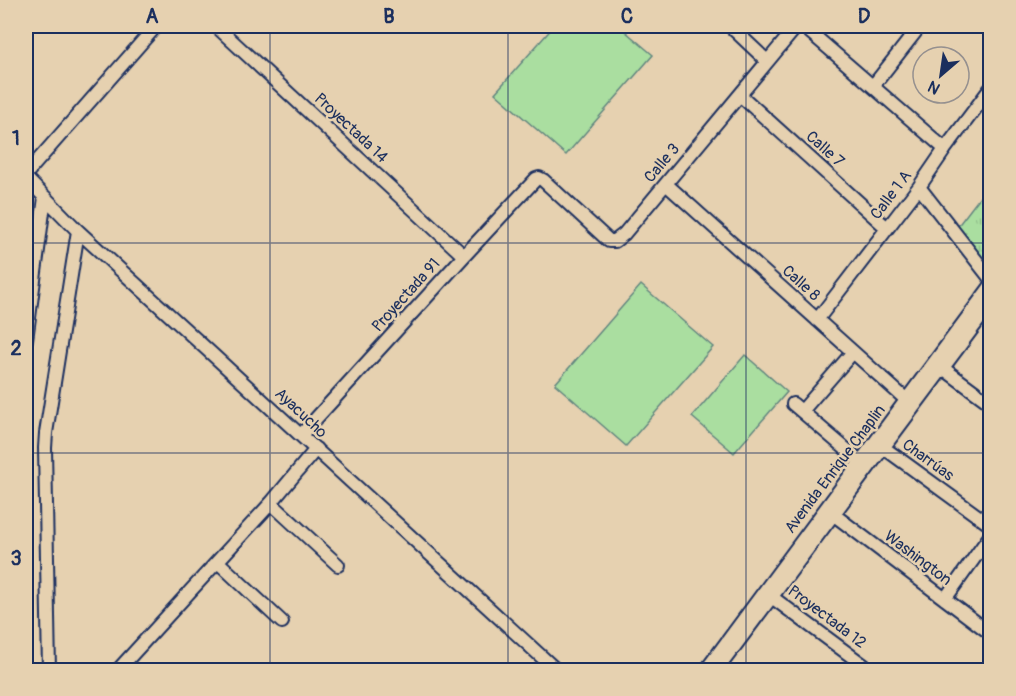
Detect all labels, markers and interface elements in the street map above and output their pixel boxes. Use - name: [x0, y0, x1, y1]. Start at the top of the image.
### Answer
- text: A: [146, 4, 159, 29]
- text: B: [383, 4, 395, 29]
- text: C: [621, 4, 633, 29]
- text: D: [858, 4, 871, 29]
- north arrow: [911, 45, 971, 105]
- text: N: [924, 76, 944, 99]
- street label: Proyectada 14: [310, 89, 392, 167]
- text: 1: [12, 126, 20, 151]
- street label: Calle 7: [802, 127, 849, 172]
- street label: Calle 3: [640, 139, 684, 187]
- street label: Calle 1 A: [866, 166, 916, 224]
- street label: Proyectada 91: [368, 254, 444, 336]
- street label: Calle 8: [778, 261, 824, 305]
- text: 2: [10, 336, 22, 361]
- street label: Ayacucho: [271, 384, 332, 443]
- street label: Avenida Enrique Chaplin: [780, 401, 890, 537]
- street label: Charrúas: [898, 435, 958, 485]
- street label: Washington: [880, 526, 956, 590]
- text: 3: [10, 546, 22, 571]
- street label: Proyectada 12: [784, 581, 870, 653]

